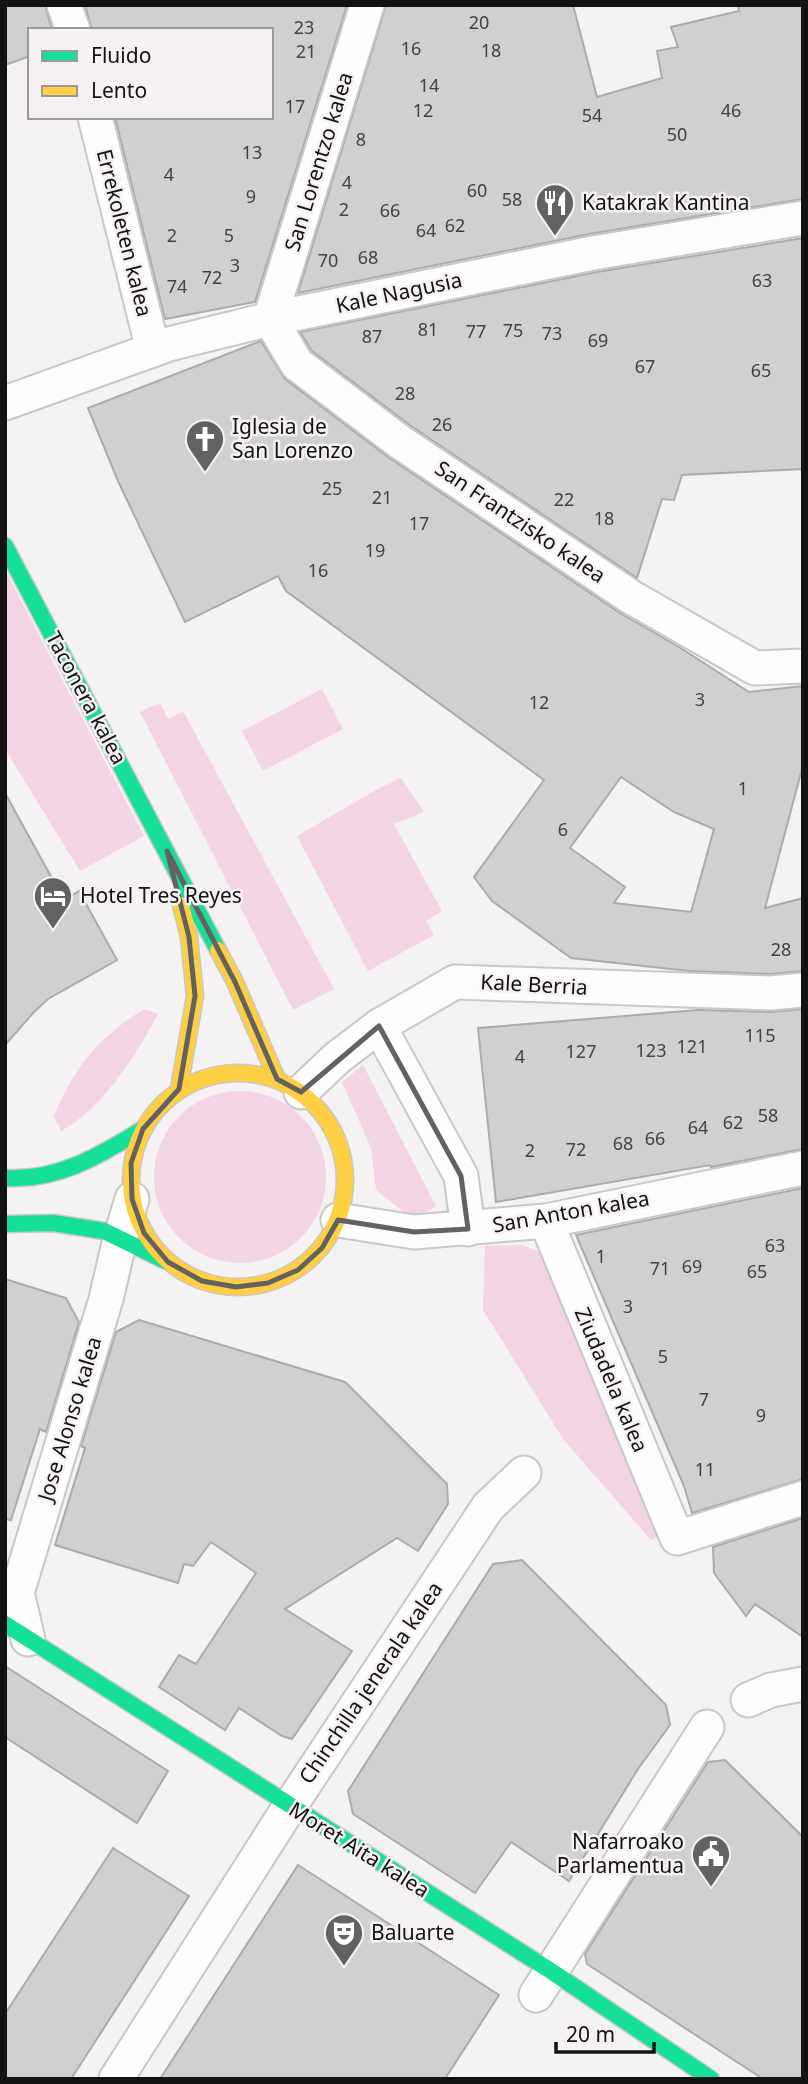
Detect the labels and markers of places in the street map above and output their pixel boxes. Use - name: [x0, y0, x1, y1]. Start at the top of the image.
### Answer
- restaurant icon: Katakrak Kantina: [534, 182, 576, 237]
- place label: Katakrak Kantina: [582, 188, 750, 216]
- place label: Iglesia de San Lorenzo: [232, 412, 353, 464]
- church icon: Iglesia de San Lorenzo: [184, 418, 226, 473]
- hotel icon: Hotel Tres Reyes: [32, 875, 74, 930]
- place label: Hotel Tres Reyes: [80, 881, 242, 909]
- place label: Nafarroako Parlamentua: [557, 1827, 684, 1879]
- public building icon: Nafarroako Parlamentua: [690, 1833, 732, 1888]
- theatre icon: Baluarte: [323, 1912, 365, 1967]
- place label: Baluarte: [371, 1918, 455, 1946]

